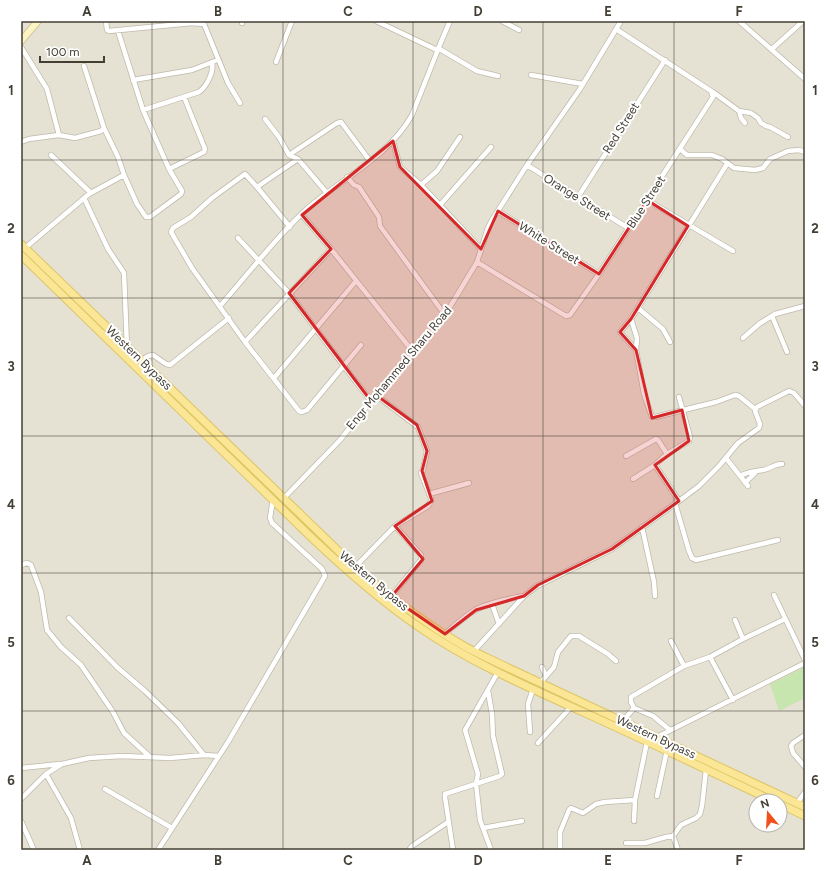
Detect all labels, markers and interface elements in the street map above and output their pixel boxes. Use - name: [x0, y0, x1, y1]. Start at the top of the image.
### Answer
- text: A: [82, 4, 92, 19]
- text: B: [214, 4, 222, 19]
- text: C: [343, 4, 353, 19]
- text: D: [473, 4, 483, 19]
- text: E: [604, 4, 612, 19]
- text: F: [735, 4, 743, 19]
- scale bar: [40, 38, 104, 64]
- text: 100 m: [46, 45, 80, 59]
- text: 1: [8, 83, 14, 98]
- text: 1: [812, 83, 818, 98]
- street label: Red Street: [600, 99, 642, 156]
- street label: Orange Street: [541, 171, 613, 223]
- street label: Blue Street: [624, 173, 668, 231]
- street label: White Street: [516, 219, 582, 267]
- text: 2: [7, 221, 15, 236]
- text: 2: [811, 221, 819, 236]
- street label: Engr Mohammed Sharu Road: [343, 304, 455, 432]
- street label: Western Bypass: [103, 323, 175, 393]
- text: 3: [7, 359, 15, 374]
- text: 3: [811, 359, 819, 374]
- text: 4: [7, 497, 15, 512]
- text: 4: [811, 497, 819, 512]
- street label: Western Bypass: [337, 548, 412, 614]
- text: 5: [7, 635, 15, 650]
- text: 5: [811, 635, 819, 650]
- street label: Western Bypass: [614, 712, 698, 762]
- text: 6: [7, 773, 15, 788]
- text: 6: [811, 773, 819, 788]
- north arrow: [748, 793, 788, 833]
- text: N: [759, 796, 771, 811]
- text: A: [82, 853, 92, 868]
- text: B: [214, 853, 222, 868]
- text: C: [343, 853, 353, 868]
- text: D: [473, 853, 483, 868]
- text: E: [604, 853, 612, 868]
- text: F: [735, 853, 743, 868]

